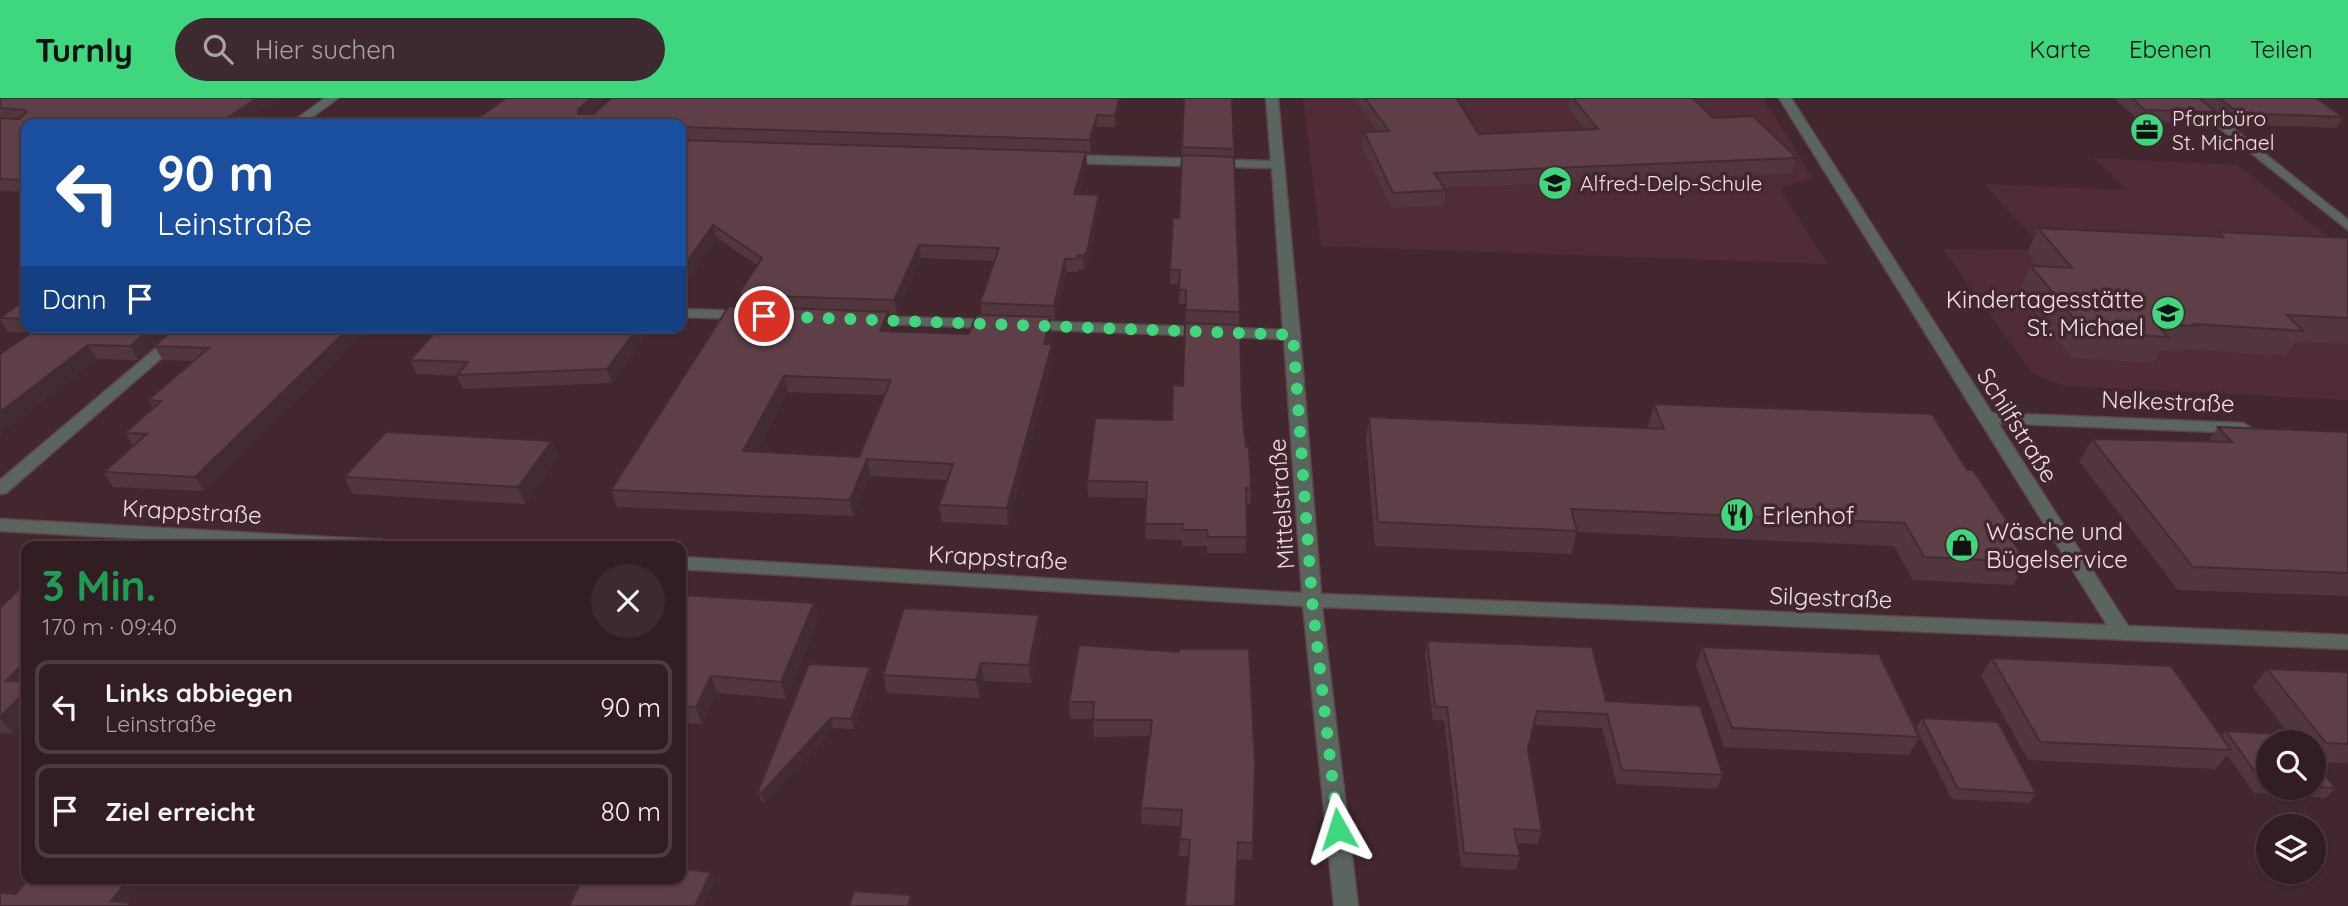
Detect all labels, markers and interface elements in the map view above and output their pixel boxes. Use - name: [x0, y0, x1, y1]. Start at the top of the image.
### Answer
- search box: [175, 18, 665, 81]
- text: Turnly: [35, 29, 133, 70]
- icon: search: [199, 30, 237, 68]
- text: Hier suchen: [255, 33, 396, 66]
- text: Karte: [2029, 34, 2091, 64]
- text: Ebenen: [2129, 34, 2212, 64]
- text: Teilen: [2250, 34, 2313, 64]
- place label: Pfarrbüro St. Michael: [2172, 105, 2275, 155]
- office icon: Pfarrbüro St. Michael: [2128, 111, 2166, 149]
- text: 90 m: [157, 142, 274, 203]
- icon: left: [42, 147, 133, 238]
- school or university icon: Alfred-Delp-Schule: [1536, 164, 1574, 202]
- place label: Alfred-Delp-Schule: [1580, 170, 1762, 196]
- text: Leinstraße: [157, 203, 312, 243]
- icon: arrive: [121, 280, 159, 318]
- text: Dann: [42, 283, 107, 316]
- place label: Kindertagesstätte St. Michael: [1946, 284, 2144, 342]
- pin: [734, 286, 794, 346]
- school or university icon: Kindertagesstätte St. Michael: [2149, 294, 2187, 332]
- icon: arrive: [745, 297, 783, 335]
- street label: Schilfstraße: [1971, 362, 2065, 488]
- street label: Nelkestraße: [2101, 384, 2235, 418]
- street label: Mittelstraße: [1261, 438, 1301, 570]
- street label: Krappstraße: [122, 492, 262, 530]
- restaurant icon: Erlenhof: [1718, 496, 1756, 534]
- place label: Erlenhof: [1762, 500, 1855, 530]
- place label: Wäsche und Bügelservice: [1986, 516, 2128, 574]
- shop icon: Wäsche und Bügelservice: [1943, 526, 1981, 564]
- street label: Krappstraße: [928, 538, 1068, 576]
- text: 3 Min.: [42, 559, 156, 612]
- button: close: [591, 564, 665, 638]
- street label: Silgestraße: [1769, 580, 1893, 614]
- text: 170 m · 09:40: [42, 612, 177, 641]
- text: Links abbiegen: [105, 676, 293, 709]
- icon: left: [46, 688, 84, 726]
- text: 90 m: [600, 691, 661, 724]
- text: Leinstraße: [105, 709, 216, 738]
- map controls: [2256, 730, 2326, 884]
- button: search: [2256, 730, 2326, 800]
- icon: arrive: [46, 792, 84, 830]
- position arrow: [1301, 792, 1375, 866]
- text: Ziel erreicht: [105, 795, 256, 828]
- text: 80 m: [601, 795, 661, 828]
- button: layers: [2256, 814, 2326, 884]

